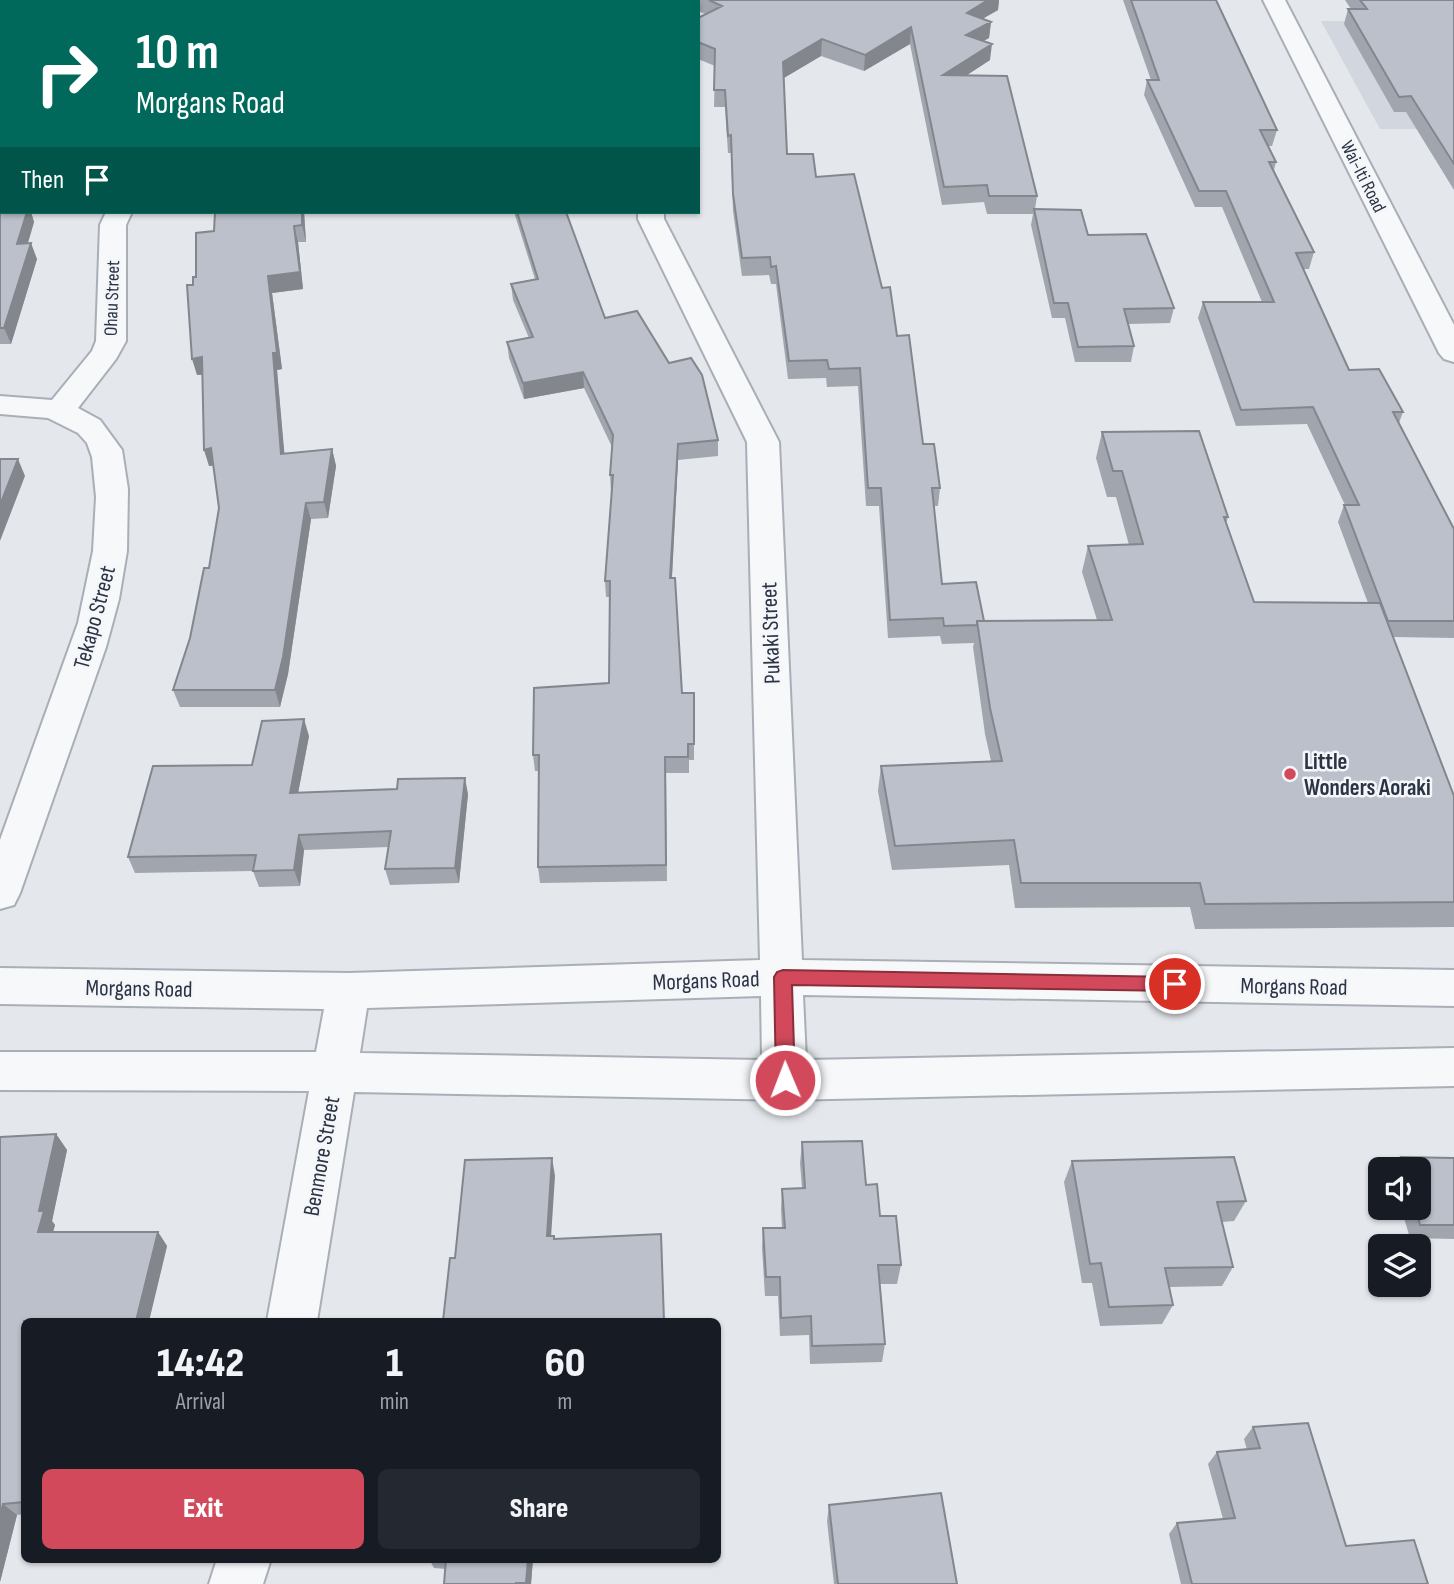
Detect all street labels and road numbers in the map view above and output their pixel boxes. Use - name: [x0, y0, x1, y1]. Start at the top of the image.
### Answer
- street label: Wai-Iti Road: [1335, 137, 1391, 216]
- street label: Ohau Street: [100, 260, 125, 336]
- street label: Tekapo Street: [68, 562, 122, 672]
- street label: Pukaki Street: [755, 581, 787, 685]
- street label: Morgans Road: [652, 965, 760, 997]
- street label: Morgans Road: [1240, 972, 1348, 1002]
- street label: Morgans Road: [85, 974, 193, 1004]
- street label: Benmore Street: [298, 1094, 346, 1218]

